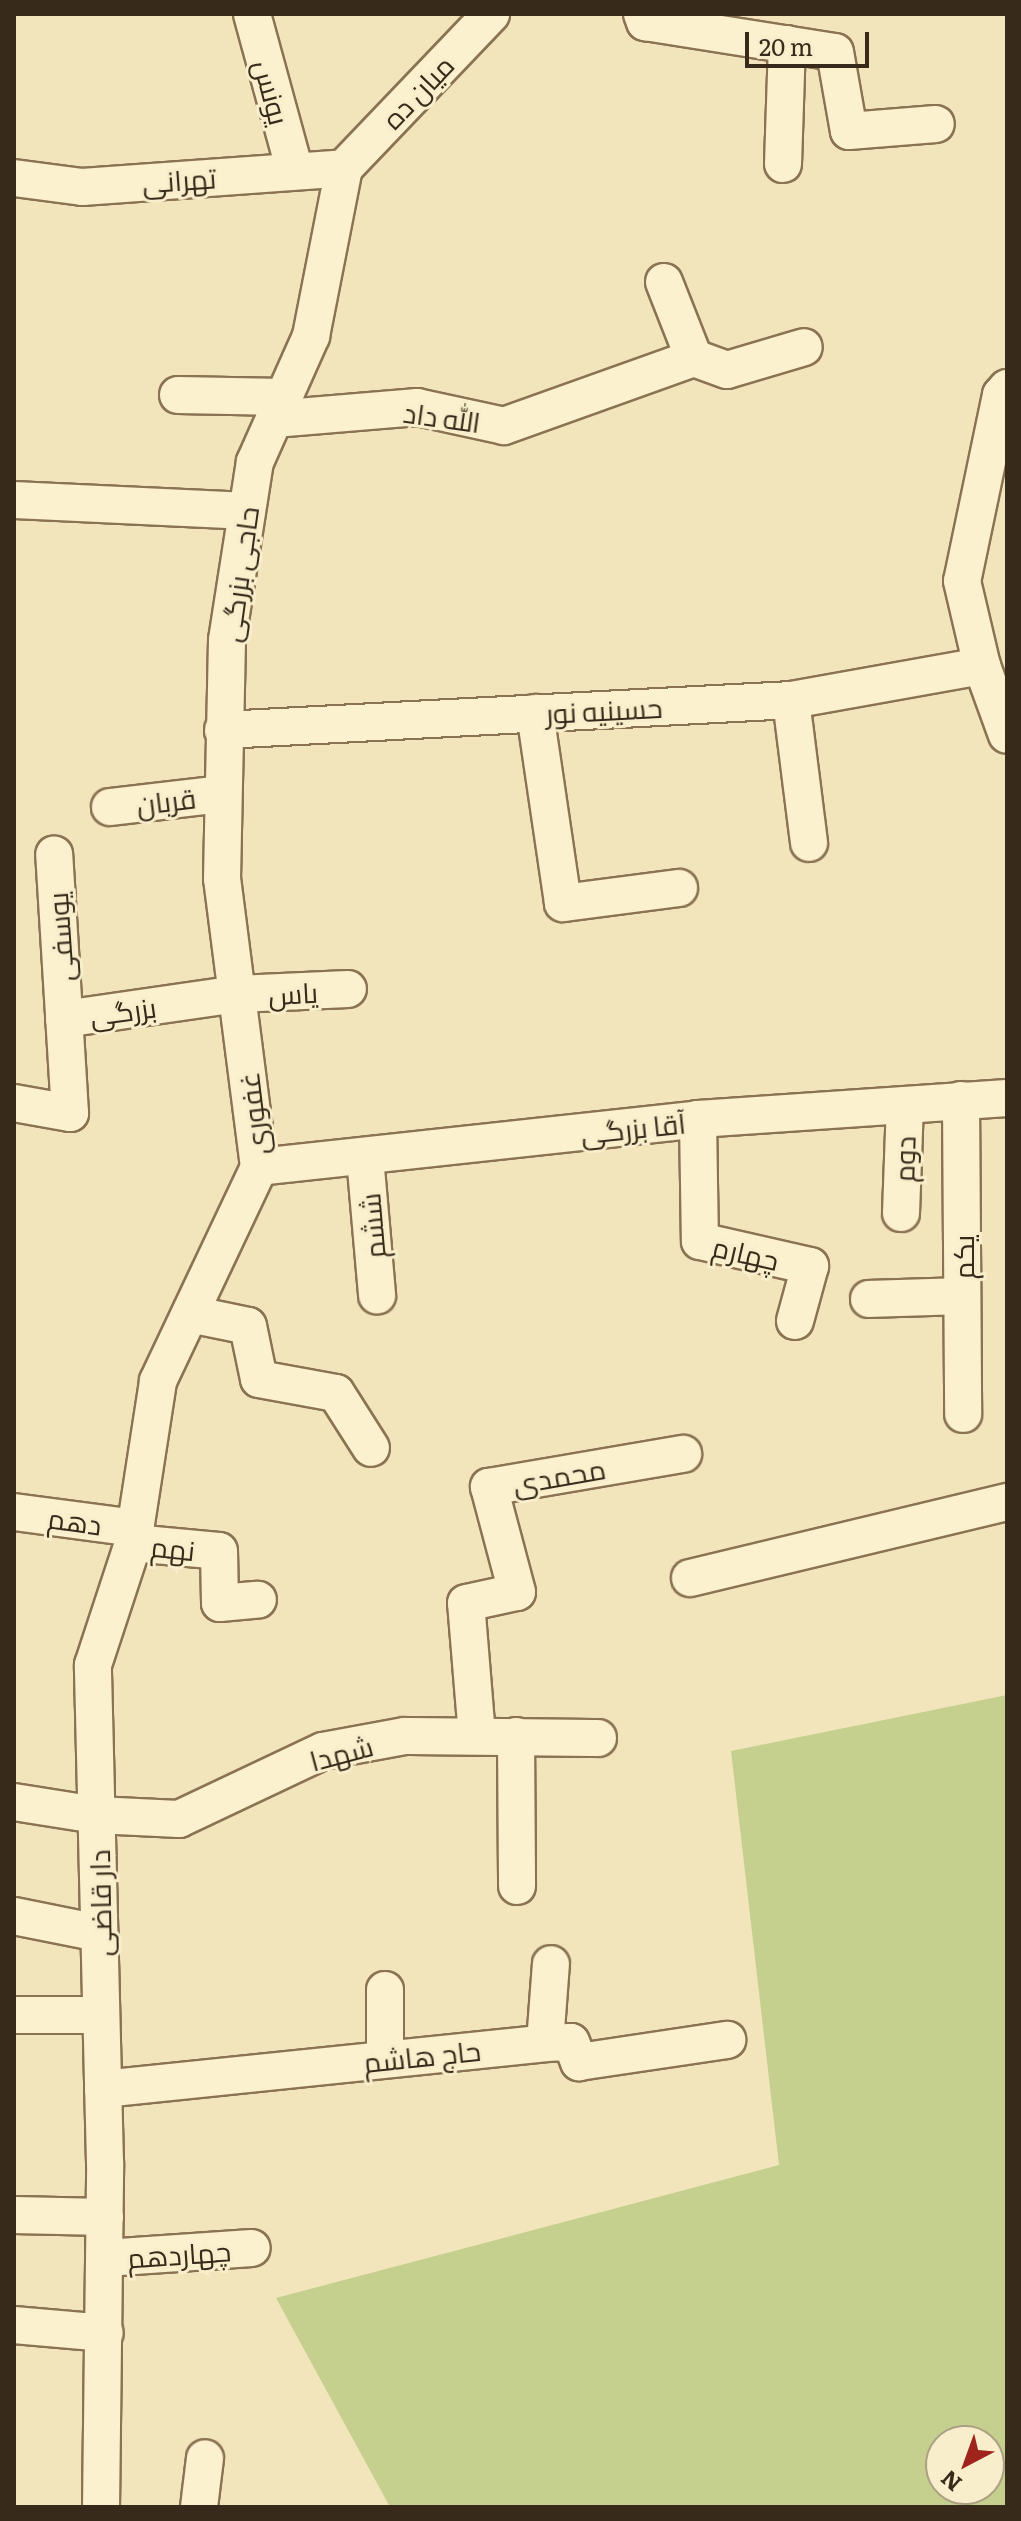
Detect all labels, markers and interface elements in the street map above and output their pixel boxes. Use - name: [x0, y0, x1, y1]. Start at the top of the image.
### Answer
- scale bar: [749, 16, 873, 66]
- text: 20 m: [759, 28, 813, 63]
- street label: میان ده: [374, 47, 460, 135]
- street label: یونس: [248, 56, 298, 128]
- street label: تهرانی: [141, 160, 217, 198]
- street label: الله داد: [401, 394, 483, 438]
- street label: حاجی بزرگی: [212, 504, 264, 644]
- street label: حسینیه نور: [545, 689, 663, 729]
- street label: قربان: [134, 780, 198, 820]
- street label: یوسفی: [39, 891, 79, 983]
- street label: یاس: [267, 974, 319, 1010]
- street label: بزرگی: [88, 989, 158, 1031]
- street label: غفوری: [230, 1071, 274, 1157]
- street label: آقا بزرگی: [579, 1105, 687, 1149]
- street label: دوم: [885, 1135, 921, 1183]
- street label: ششم: [351, 1192, 391, 1260]
- street label: چهارم: [709, 1228, 783, 1276]
- street label: یکم: [945, 1235, 979, 1279]
- street label: محمدی: [510, 1450, 608, 1500]
- street label: دهم: [46, 1500, 104, 1540]
- street label: نهم: [149, 1528, 197, 1566]
- street label: شهدا: [306, 1727, 376, 1777]
- street label: دار قاضی: [81, 1849, 117, 1957]
- street label: حاج هاشم: [362, 2032, 482, 2078]
- street label: چهاردهم: [126, 2233, 232, 2273]
- north arrow: [925, 2425, 1005, 2505]
- text: N: [932, 2463, 968, 2500]

